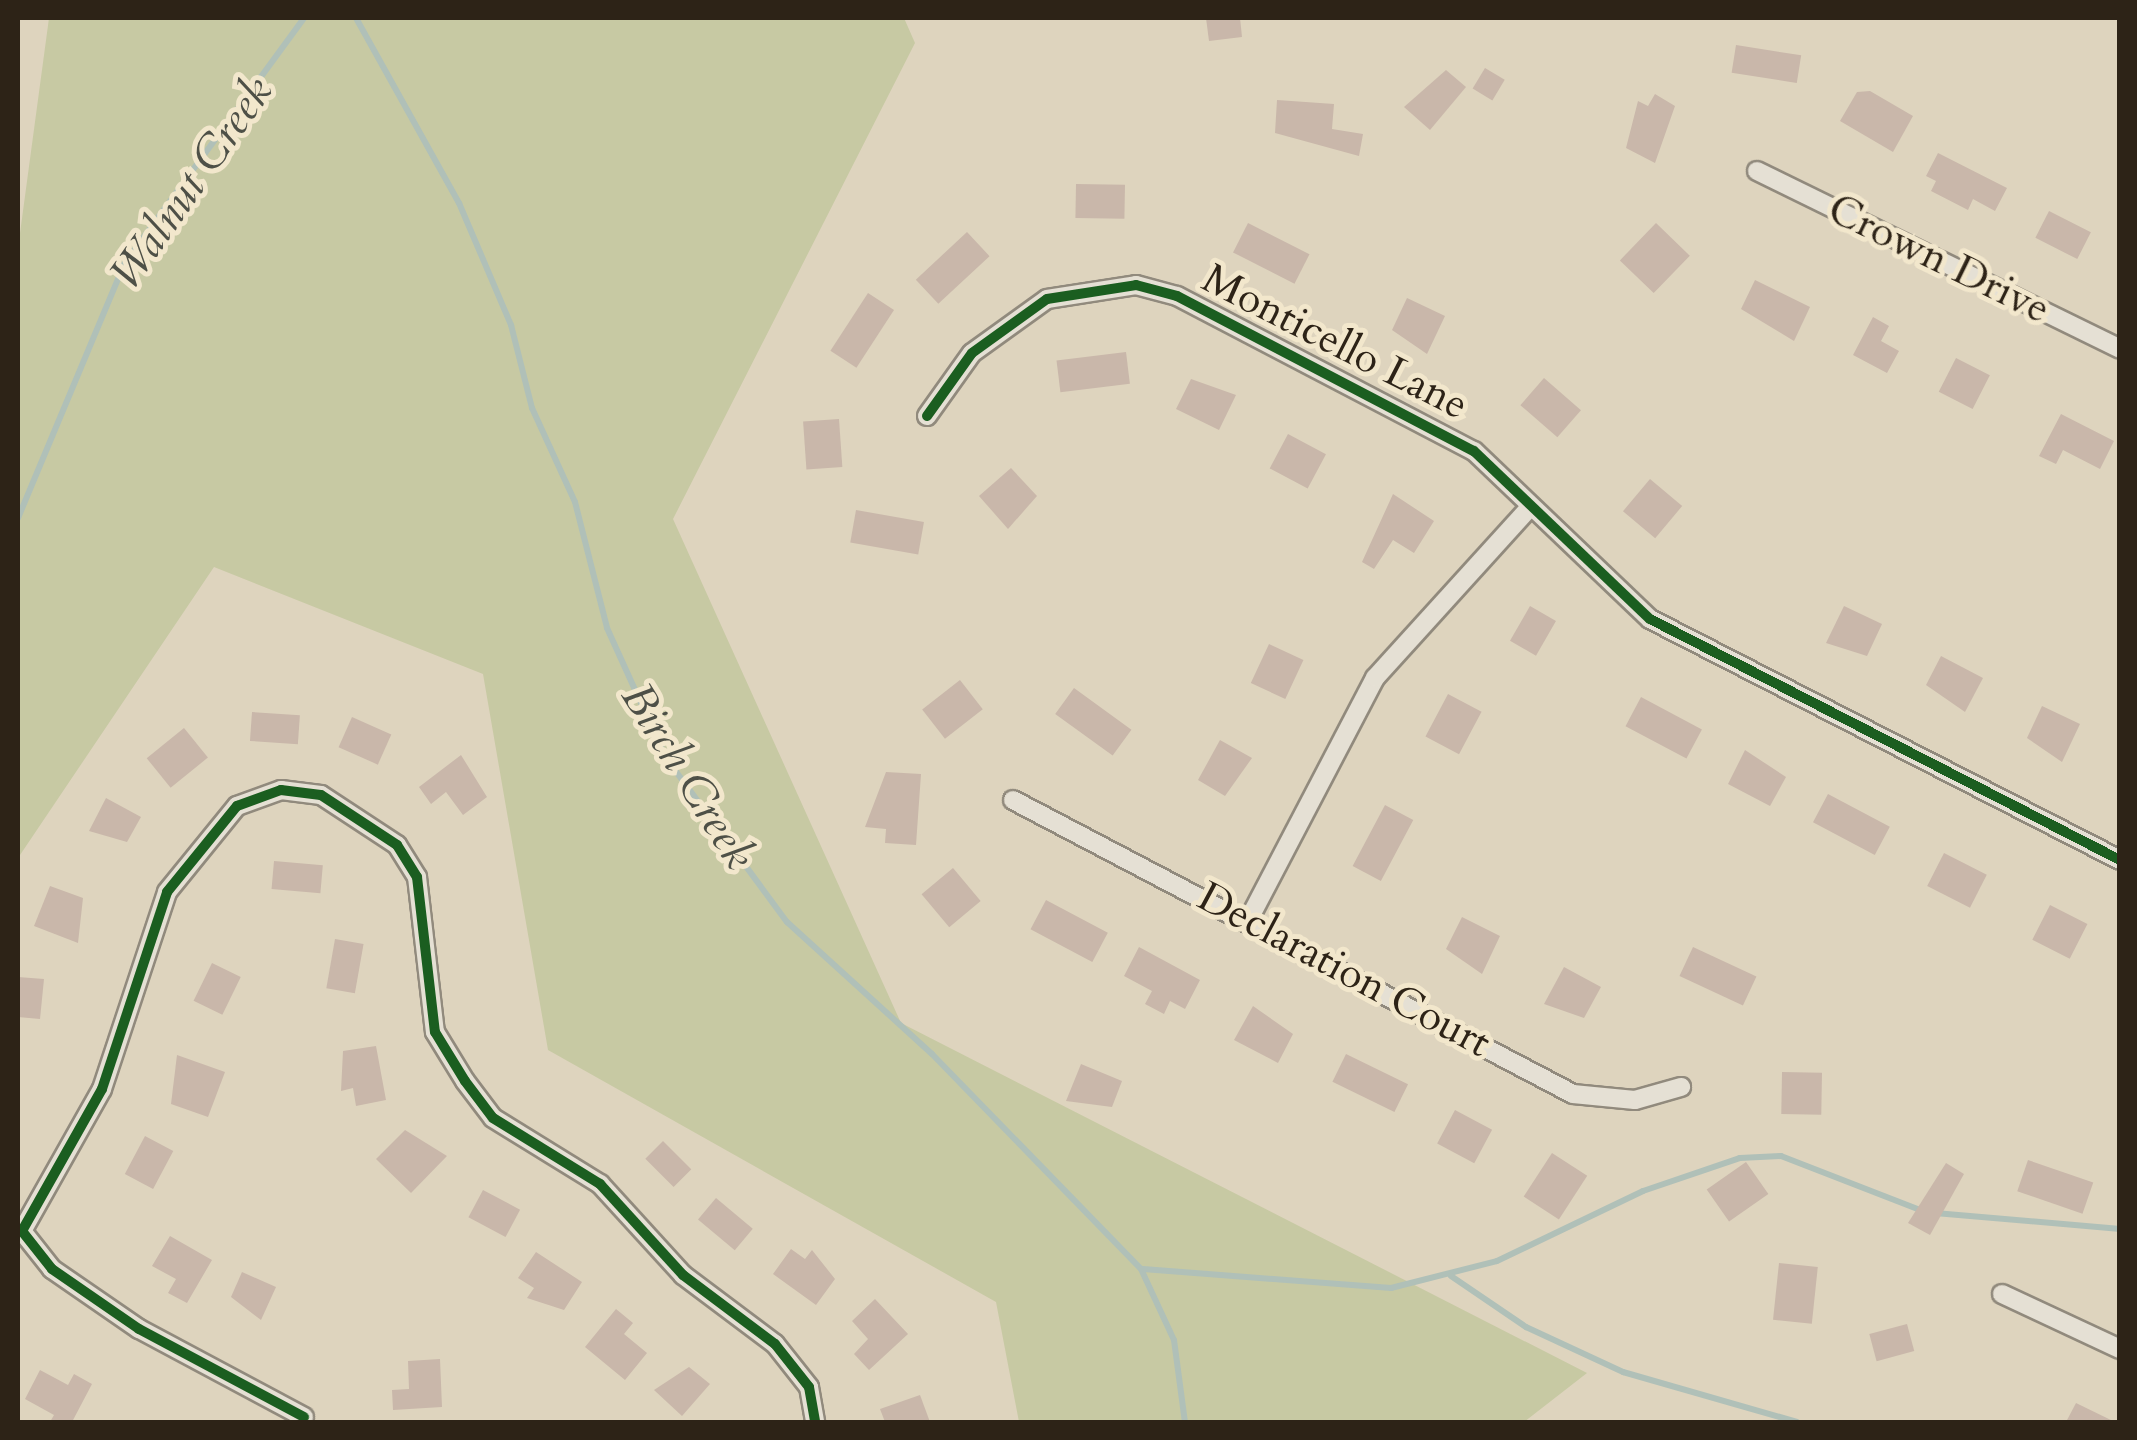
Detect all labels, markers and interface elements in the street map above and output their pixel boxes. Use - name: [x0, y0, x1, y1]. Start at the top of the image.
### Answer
- water label: Walnut Creek: [98, 66, 284, 300]
- street label: Crown Drive: [1820, 184, 2058, 334]
- street label: Monticello Lane: [1194, 253, 1476, 431]
- water label: Birch Creek: [610, 673, 766, 879]
- street label: Declaration Court: [1189, 872, 1499, 1068]

